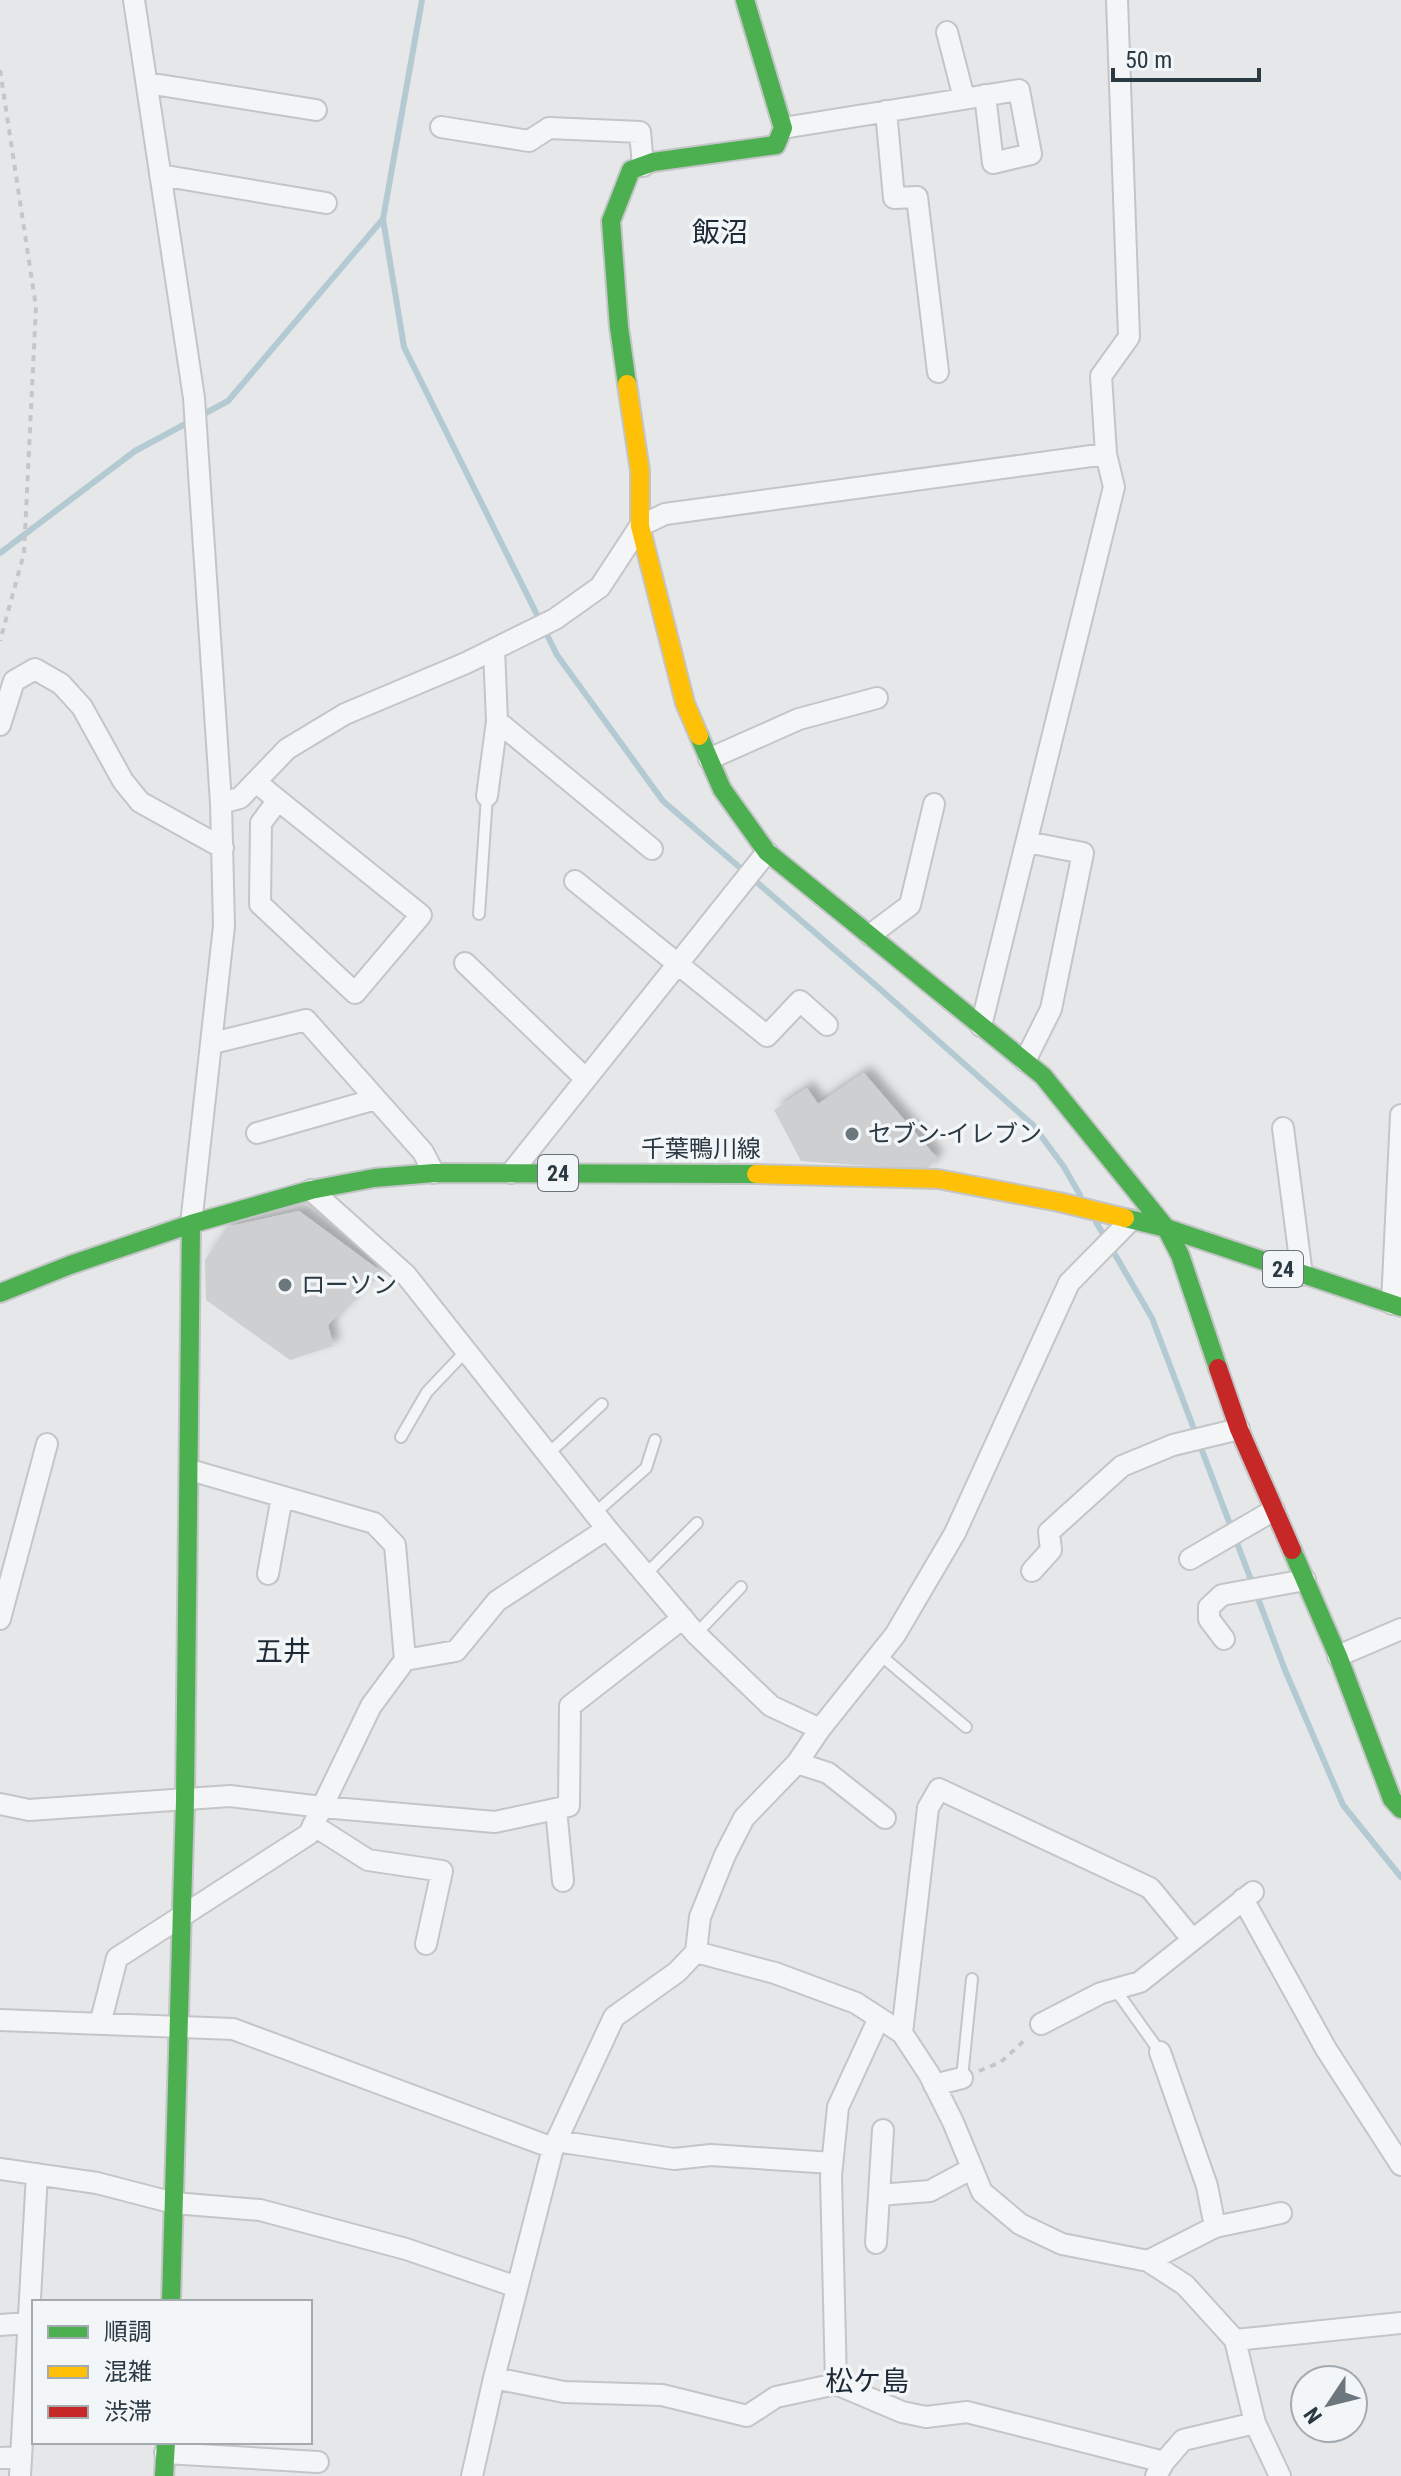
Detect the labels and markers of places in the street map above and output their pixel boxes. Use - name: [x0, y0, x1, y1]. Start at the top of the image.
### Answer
- place label: セブン-イレブン: [868, 1120, 1042, 1148]
- marker: セブン-イレブン: [843, 1125, 861, 1143]
- place label: ローソン: [301, 1271, 397, 1299]
- marker: ローソン: [276, 1276, 294, 1294]

